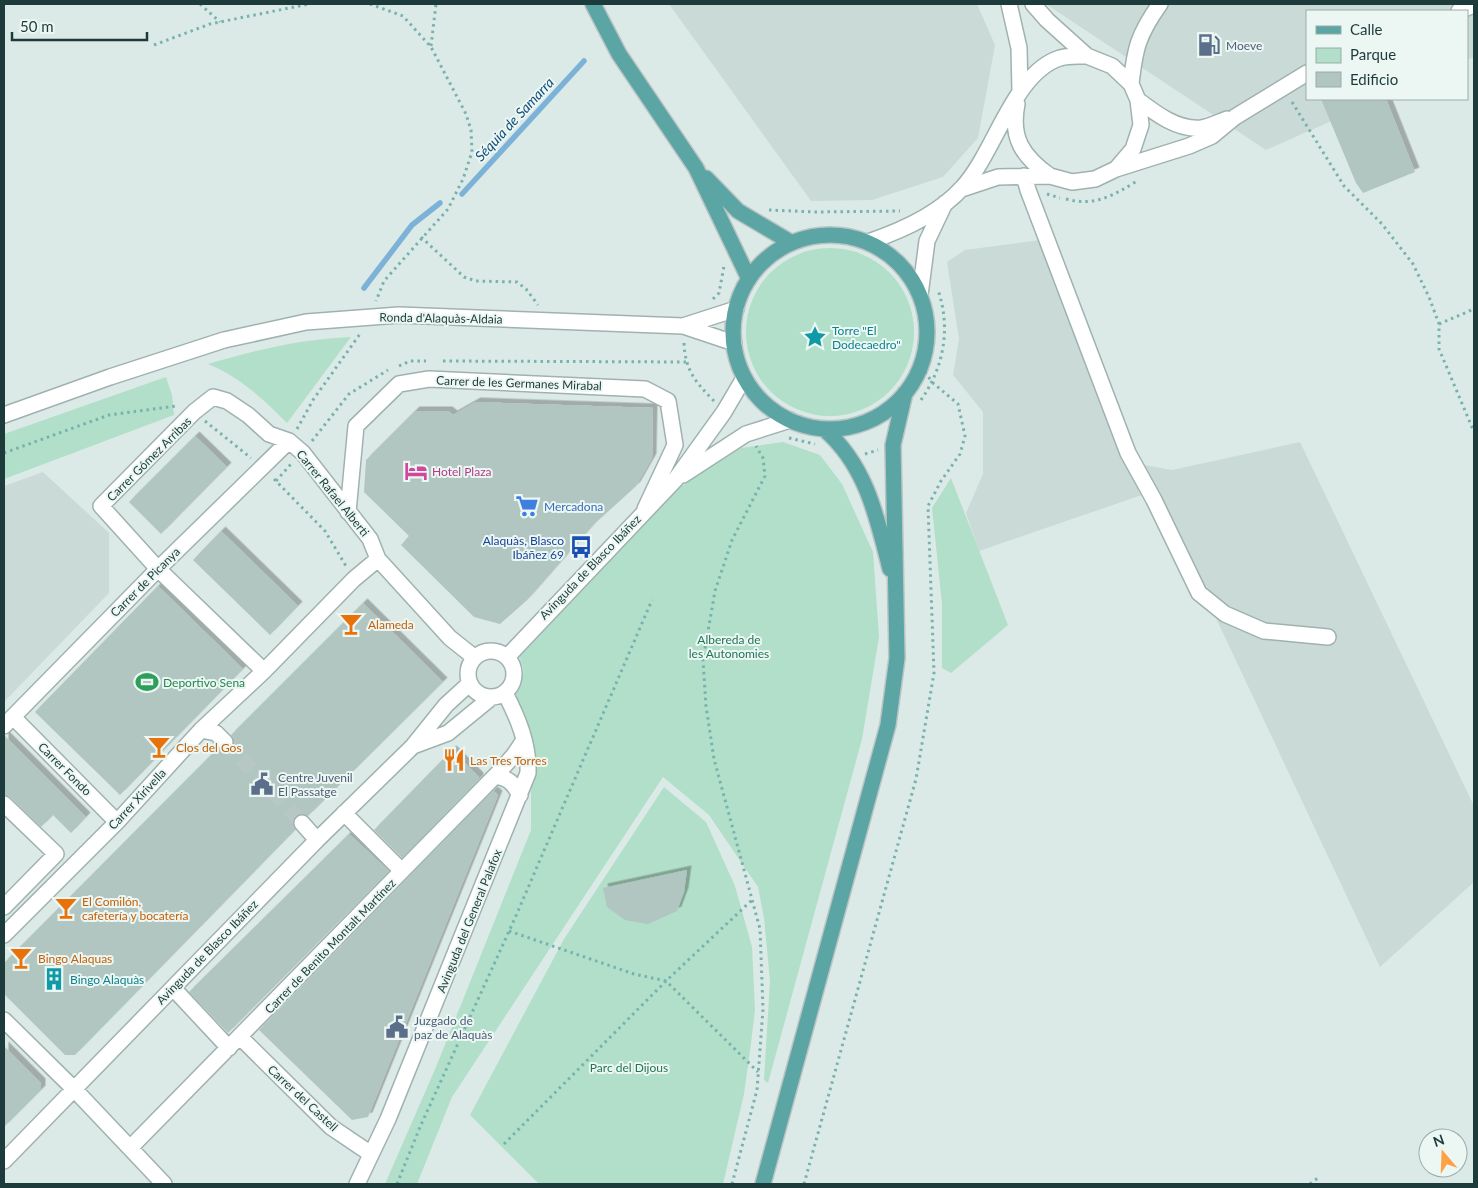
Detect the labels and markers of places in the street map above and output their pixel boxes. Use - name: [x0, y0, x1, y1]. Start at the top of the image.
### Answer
- fuel station icon: Moeve: [1196, 32, 1222, 58]
- place label: Moeve: [1226, 38, 1262, 53]
- place label: Torre "El Dodecaedro": [832, 323, 901, 352]
- place icon: Torre "El Dodecaedro": [802, 324, 828, 350]
- hotel icon: Hotel Plaza: [403, 458, 429, 484]
- place label: Hotel Plaza: [432, 464, 492, 479]
- supermarket icon: Mercadona: [514, 493, 540, 519]
- place label: Mercadona: [544, 499, 603, 514]
- place label: Alaquàs, Blasco Ibáñez 69: [483, 533, 564, 562]
- bus stop icon: Alaquàs, Blasco Ibáñez 69: [568, 534, 594, 560]
- bar icon: Alameda: [338, 611, 364, 637]
- place label: Alameda: [368, 617, 414, 632]
- sports icon: Deportivo Sena: [134, 669, 160, 695]
- place label: Deportivo Sena: [163, 675, 245, 690]
- bar icon: Clos del Gos: [146, 734, 172, 760]
- place label: Clos del Gos: [176, 740, 242, 755]
- restaurant icon: Las Tres Torres: [441, 747, 467, 773]
- place label: Las Tres Torres: [470, 753, 547, 768]
- place label: Centre Juvenil El Passatge: [278, 770, 353, 799]
- public building icon: Centre Juvenil El Passatge: [249, 771, 275, 797]
- place label: El Comilón, cafetería y bocatería: [82, 894, 188, 923]
- bar icon: El Comilón, cafetería y bocatería: [53, 895, 79, 921]
- bar icon: Bingo Alaquas: [8, 945, 34, 971]
- place label: Bingo Alaquas: [38, 951, 112, 966]
- building icon: Bingo Alaquàs: [41, 966, 67, 992]
- place label: Bingo Alaquàs: [70, 972, 144, 987]
- place label: Juzgado de paz de Alaquàs: [414, 1013, 492, 1042]
- public building icon: Juzgado de paz de Alaquàs: [384, 1014, 410, 1040]

